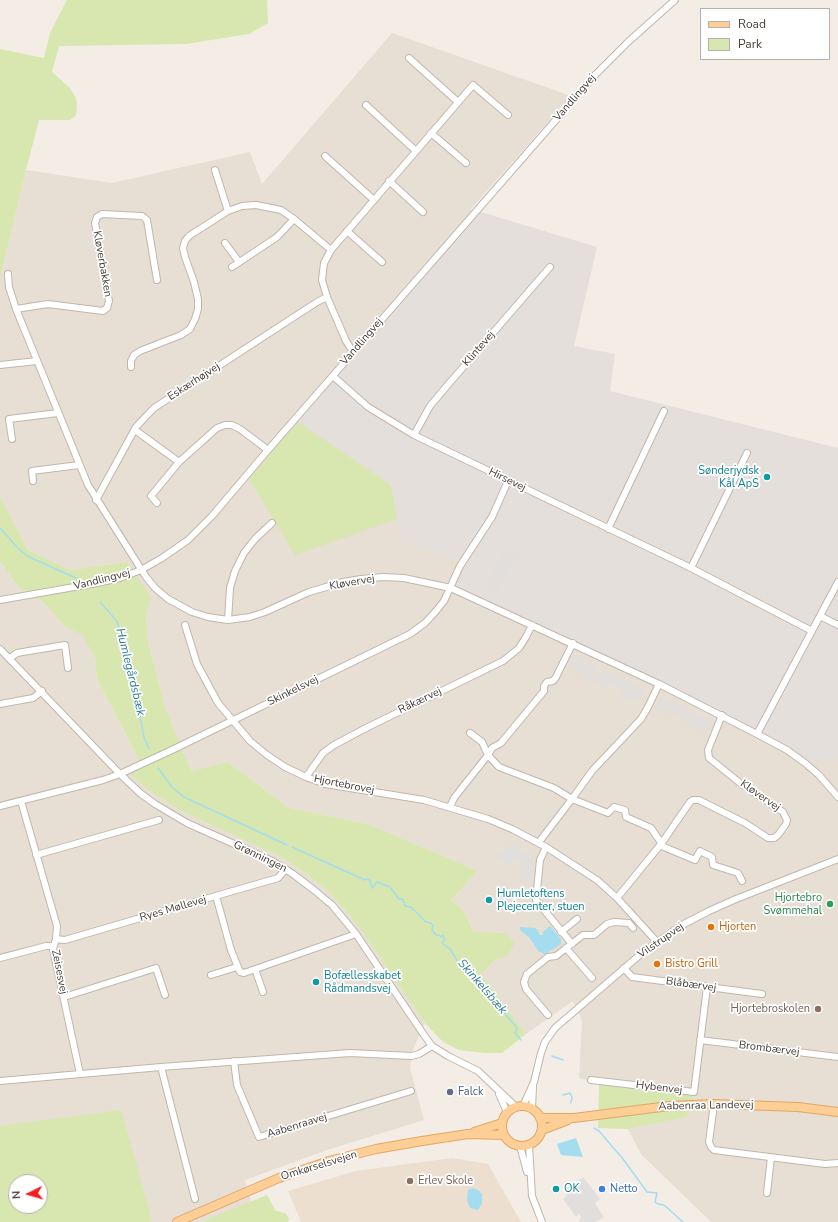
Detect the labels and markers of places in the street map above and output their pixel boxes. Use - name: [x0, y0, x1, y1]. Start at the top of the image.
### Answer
- place label: Sønderjydsk Kål ApS: [698, 464, 759, 490]
- marker: Sønderjydsk Kål ApS: [762, 472, 772, 482]
- place label: Humletoftens Plejecenter, stuen: [497, 887, 585, 913]
- place label: Hjortebro Svømmehal: [764, 891, 822, 917]
- marker: Humletoftens Plejecenter, stuen: [484, 895, 494, 905]
- marker: Hjortebro Svømmehal: [825, 899, 835, 909]
- place label: Hjorten: [719, 920, 756, 934]
- marker: Hjorten: [706, 922, 716, 932]
- place label: Bistro Grill: [665, 957, 718, 971]
- marker: Bistro Grill: [652, 959, 662, 969]
- place label: Bofællesskabet Rådmandsvej: [324, 969, 401, 995]
- marker: Bofællesskabet Rådmandsvej: [311, 977, 321, 987]
- place label: Hjortebroskolen: [731, 1002, 810, 1016]
- marker: Hjortebroskolen: [813, 1004, 823, 1014]
- place label: Falck: [458, 1085, 483, 1099]
- marker: Falck: [445, 1087, 455, 1097]
- place label: Erlev Skole: [418, 1174, 473, 1188]
- marker: Erlev Skole: [405, 1176, 415, 1186]
- place label: OK: [564, 1182, 579, 1196]
- place label: Netto: [610, 1182, 638, 1196]
- marker: OK: [551, 1184, 561, 1194]
- marker: Netto: [597, 1184, 607, 1194]

